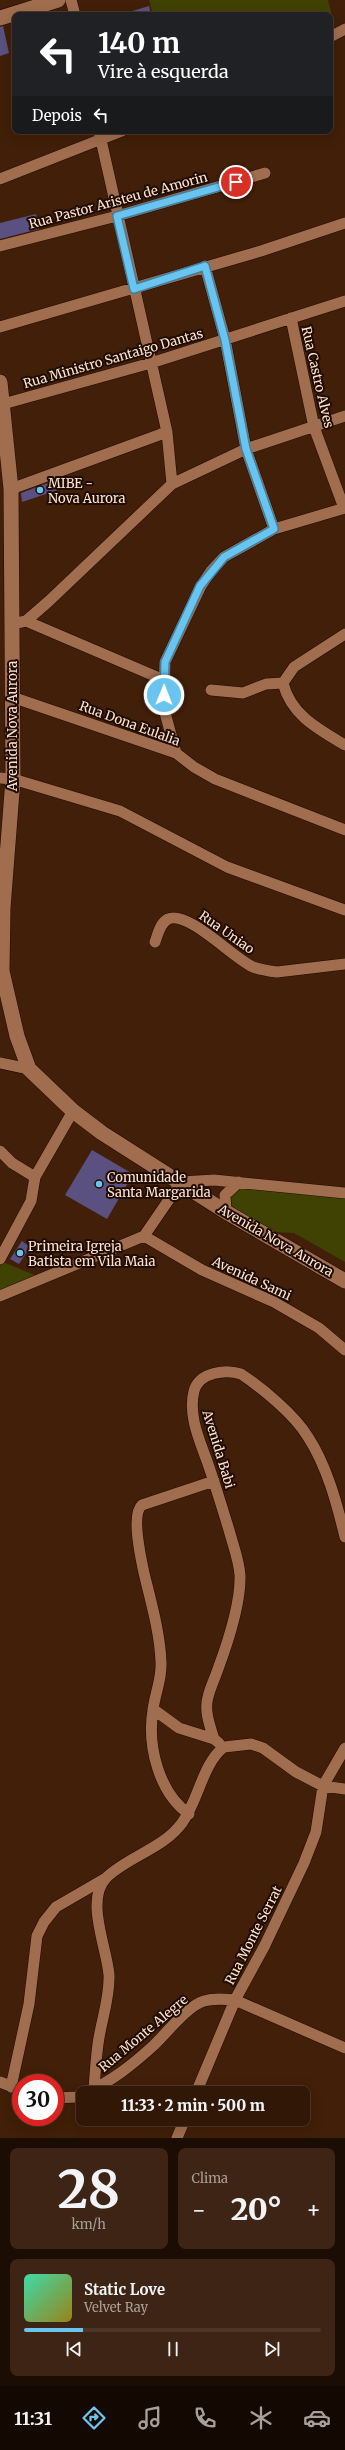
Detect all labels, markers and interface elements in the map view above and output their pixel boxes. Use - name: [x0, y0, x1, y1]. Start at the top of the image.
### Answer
- text: 140 m: [98, 25, 180, 61]
- icon: left: [32, 28, 84, 80]
- text: Vire à esquerda: [98, 60, 229, 83]
- icon: left: [90, 104, 112, 126]
- text: Depois: [32, 106, 82, 125]
- pin: [219, 165, 253, 199]
- street label: Rua Pastor Aristeu de Amorin: [27, 168, 210, 233]
- icon: arrive: [225, 171, 247, 193]
- street label: Rua Castro Alves: [298, 324, 338, 430]
- street label: Rua Ministro Santaigo Dantas: [21, 325, 205, 392]
- place label: MIBE - Nova Aurora: [48, 475, 126, 507]
- marker: MIBE - Nova Aurora: [35, 485, 45, 495]
- street label: Avenida Nova Aurora: [4, 661, 21, 792]
- position arrow: [143, 674, 185, 716]
- street label: Rua Dona Eulalia: [77, 697, 183, 750]
- street label: Rua Uniao: [196, 907, 258, 958]
- place label: Comunidade Santa Margarida: [107, 1169, 211, 1201]
- marker: Comunidade Santa Margarida: [94, 1179, 104, 1189]
- street label: Avenida Nova Aurora: [214, 1200, 337, 1280]
- place label: Primeira Igreja Batista em Vila Maia: [28, 1238, 156, 1270]
- marker: Primeira Igreja Batista em Vila Maia: [15, 1248, 25, 1258]
- street label: Avenida Sami: [209, 1252, 294, 1304]
- street label: Avenida Babi: [198, 1407, 239, 1490]
- street label: Rua Monte Serrat: [221, 1883, 286, 1988]
- street label: Rua Monte Alegre: [95, 1991, 191, 2076]
- speed limit sign: 30: [12, 2074, 64, 2126]
- text: 11:33 · 2 min · 500 m: [121, 2096, 265, 2115]
- text: 28: [58, 2157, 120, 2222]
- text: Clima: [192, 2170, 228, 2187]
- text: 20°: [231, 2190, 282, 2228]
- text: −: [192, 2196, 206, 2224]
- text: +: [306, 2196, 321, 2224]
- text: km/h: [72, 2216, 106, 2233]
- text: Static Love: [84, 2280, 165, 2299]
- text: Velvet Ray: [84, 2299, 148, 2316]
- icon: previous: [63, 2338, 85, 2360]
- icon: pause: [162, 2338, 184, 2360]
- icon: next: [261, 2338, 283, 2360]
- icon: directions: [80, 2404, 108, 2432]
- icon: music: [136, 2404, 164, 2432]
- icon: phone: [191, 2404, 219, 2432]
- icon: climate: [247, 2404, 275, 2432]
- icon: car: [303, 2404, 331, 2432]
- text: 11:31: [14, 2407, 52, 2430]

